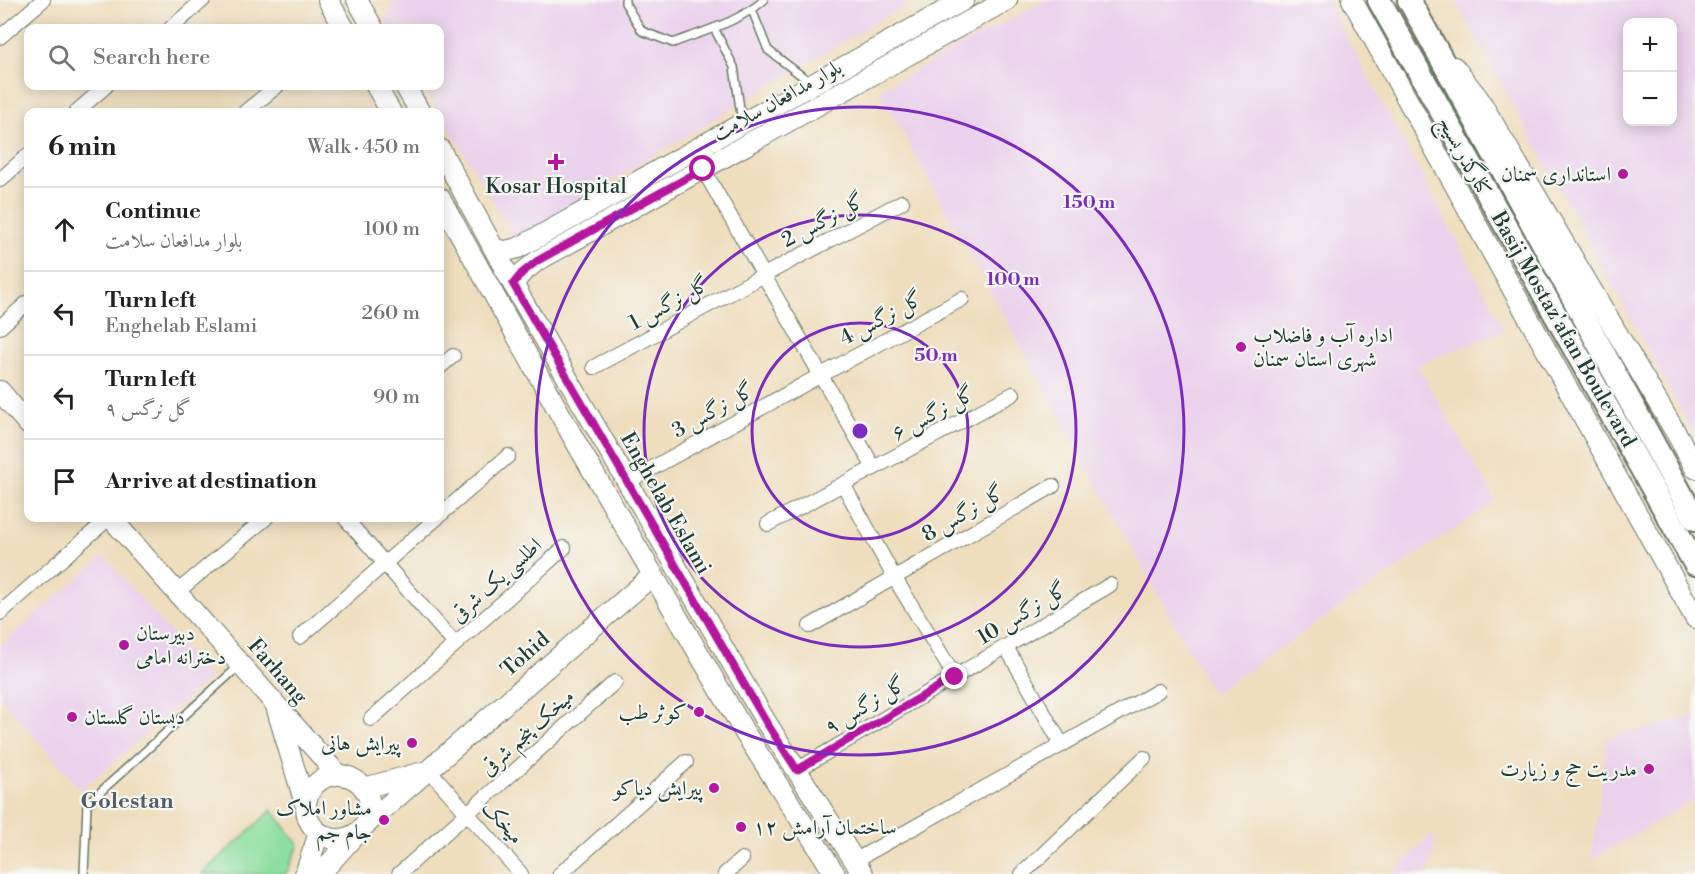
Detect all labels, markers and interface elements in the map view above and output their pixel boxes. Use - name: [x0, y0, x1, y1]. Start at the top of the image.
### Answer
- map controls: [1623, 18, 1677, 126]
- button: +: [1623, 18, 1677, 72]
- search box: [24, 24, 444, 90]
- icon: search: [45, 41, 78, 74]
- text: Search here: [93, 44, 210, 71]
- street label: بلوار مدافعان سلامت: [708, 55, 847, 147]
- button: −: [1623, 72, 1677, 126]
- street label: کنارگذر بسیج: [1427, 110, 1499, 204]
- text: 6 min: [48, 131, 116, 163]
- text: Walk · 450 m: [307, 135, 420, 160]
- marker: Kosar Hospital: [547, 153, 565, 171]
- route start: [689, 155, 715, 181]
- place label: استانداری سمنان: [1501, 162, 1611, 188]
- marker: استانداری سمنان: [1616, 167, 1630, 181]
- place label: Kosar Hospital: [485, 174, 627, 200]
- street label: گل نرگس 2: [777, 187, 870, 254]
- text: 150 m: [1063, 191, 1116, 214]
- text: Continue: [105, 198, 201, 225]
- street label: Basij Mostaz'afan Boulevard: [1484, 206, 1641, 452]
- icon: ahead: [48, 213, 81, 246]
- text: 100 m: [364, 217, 420, 242]
- text: بلوار مدافعان سلامت: [105, 229, 242, 254]
- text: 100 m: [986, 268, 1040, 291]
- street label: گل نرگس 1: [624, 270, 715, 337]
- street label: گل نرگس 4: [835, 285, 928, 353]
- text: Turn left: [105, 287, 196, 314]
- icon: left: [48, 297, 81, 330]
- text: 260 m: [362, 301, 420, 326]
- text: Enghelab Eslami: [105, 314, 257, 339]
- place label: اداره آب و فاضلاب شهری استان سمنان: [1253, 322, 1393, 373]
- marker: اداره آب و فاضلاب شهری استان سمنان: [1234, 340, 1248, 354]
- text: 50 m: [914, 344, 958, 367]
- text: Turn left: [105, 366, 196, 393]
- street label: گل نرگس 3: [667, 377, 760, 445]
- street label: گل نرگس ۶: [887, 380, 980, 448]
- icon: left: [48, 381, 81, 414]
- text: 90 m: [373, 385, 420, 410]
- text: گل نرگس ۹: [105, 397, 191, 422]
- centre of rings: [850, 421, 870, 441]
- street label: Enghelab Eslami: [614, 428, 716, 579]
- icon: arrive: [48, 465, 81, 498]
- text: Arrive at destination: [105, 468, 317, 495]
- street label: گل نرگس 8: [917, 479, 1010, 549]
- street label: اطلسی یک شرقی: [446, 533, 548, 629]
- street label: گل نرگس 10: [972, 576, 1073, 652]
- place label: دبیرستان دخترانه امامی: [136, 621, 226, 671]
- street label: Tohid: [496, 627, 555, 683]
- street label: Farhang: [242, 634, 313, 710]
- marker: دبیرستان دخترانه امامی: [117, 638, 131, 652]
- route end: [941, 663, 967, 689]
- street label: گل نرگس ۹: [819, 670, 912, 741]
- street label: میخک پنجم شرقی: [475, 684, 584, 786]
- place label: کوثر طب: [618, 700, 687, 726]
- place label: دبستان گلستان: [84, 704, 185, 731]
- marker: کوثر طب: [692, 705, 706, 719]
- marker: دبستان گلستان: [65, 710, 79, 724]
- place label: پیرایش هانی: [321, 731, 401, 758]
- marker: پیرایش هانی: [405, 736, 419, 750]
- place label: مدریت حج و زیارت: [1500, 757, 1637, 787]
- marker: مدریت حج و زیارت: [1642, 762, 1656, 776]
- place label: پیرایش دیاکو: [611, 776, 703, 803]
- marker: پیرایش دیاکو: [707, 781, 721, 795]
- district label: Golestan: [81, 788, 174, 815]
- street label: میخک: [476, 795, 529, 850]
- place label: مشاور املاک جام جم: [276, 796, 372, 852]
- marker: مشاور املاک جام جم: [377, 813, 391, 827]
- place label: ساختمان آرامش ۱۲: [753, 814, 897, 841]
- marker: ساختمان آرامش ۱۲: [734, 820, 748, 834]

